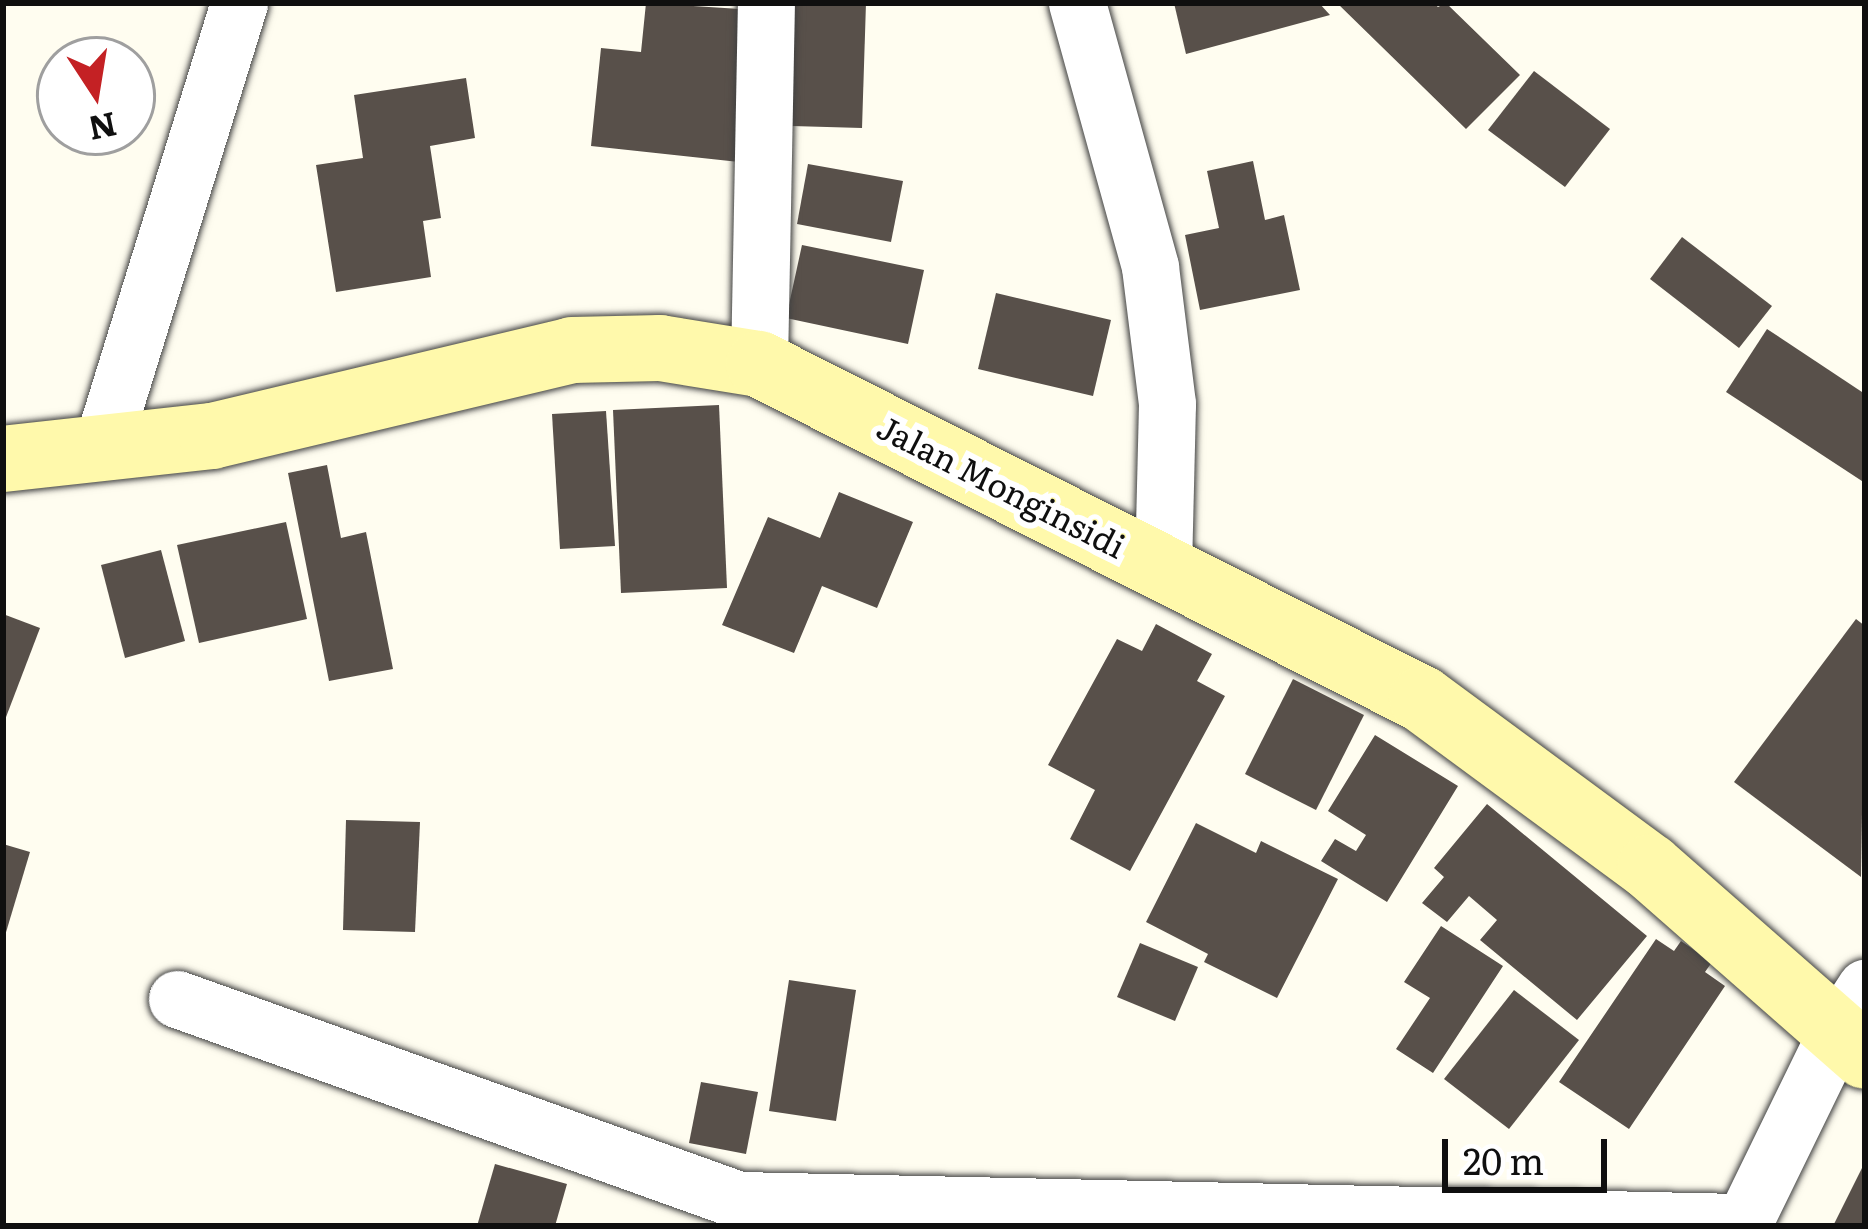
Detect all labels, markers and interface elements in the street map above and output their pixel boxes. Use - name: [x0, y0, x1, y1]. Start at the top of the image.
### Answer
- north arrow: [36, 36, 156, 156]
- text: N: [84, 102, 122, 156]
- street label: Jalan Monginsidi: [871, 405, 1133, 565]
- scale bar: [1448, 1115, 1613, 1189]
- text: 20 m: [1463, 1133, 1544, 1186]

